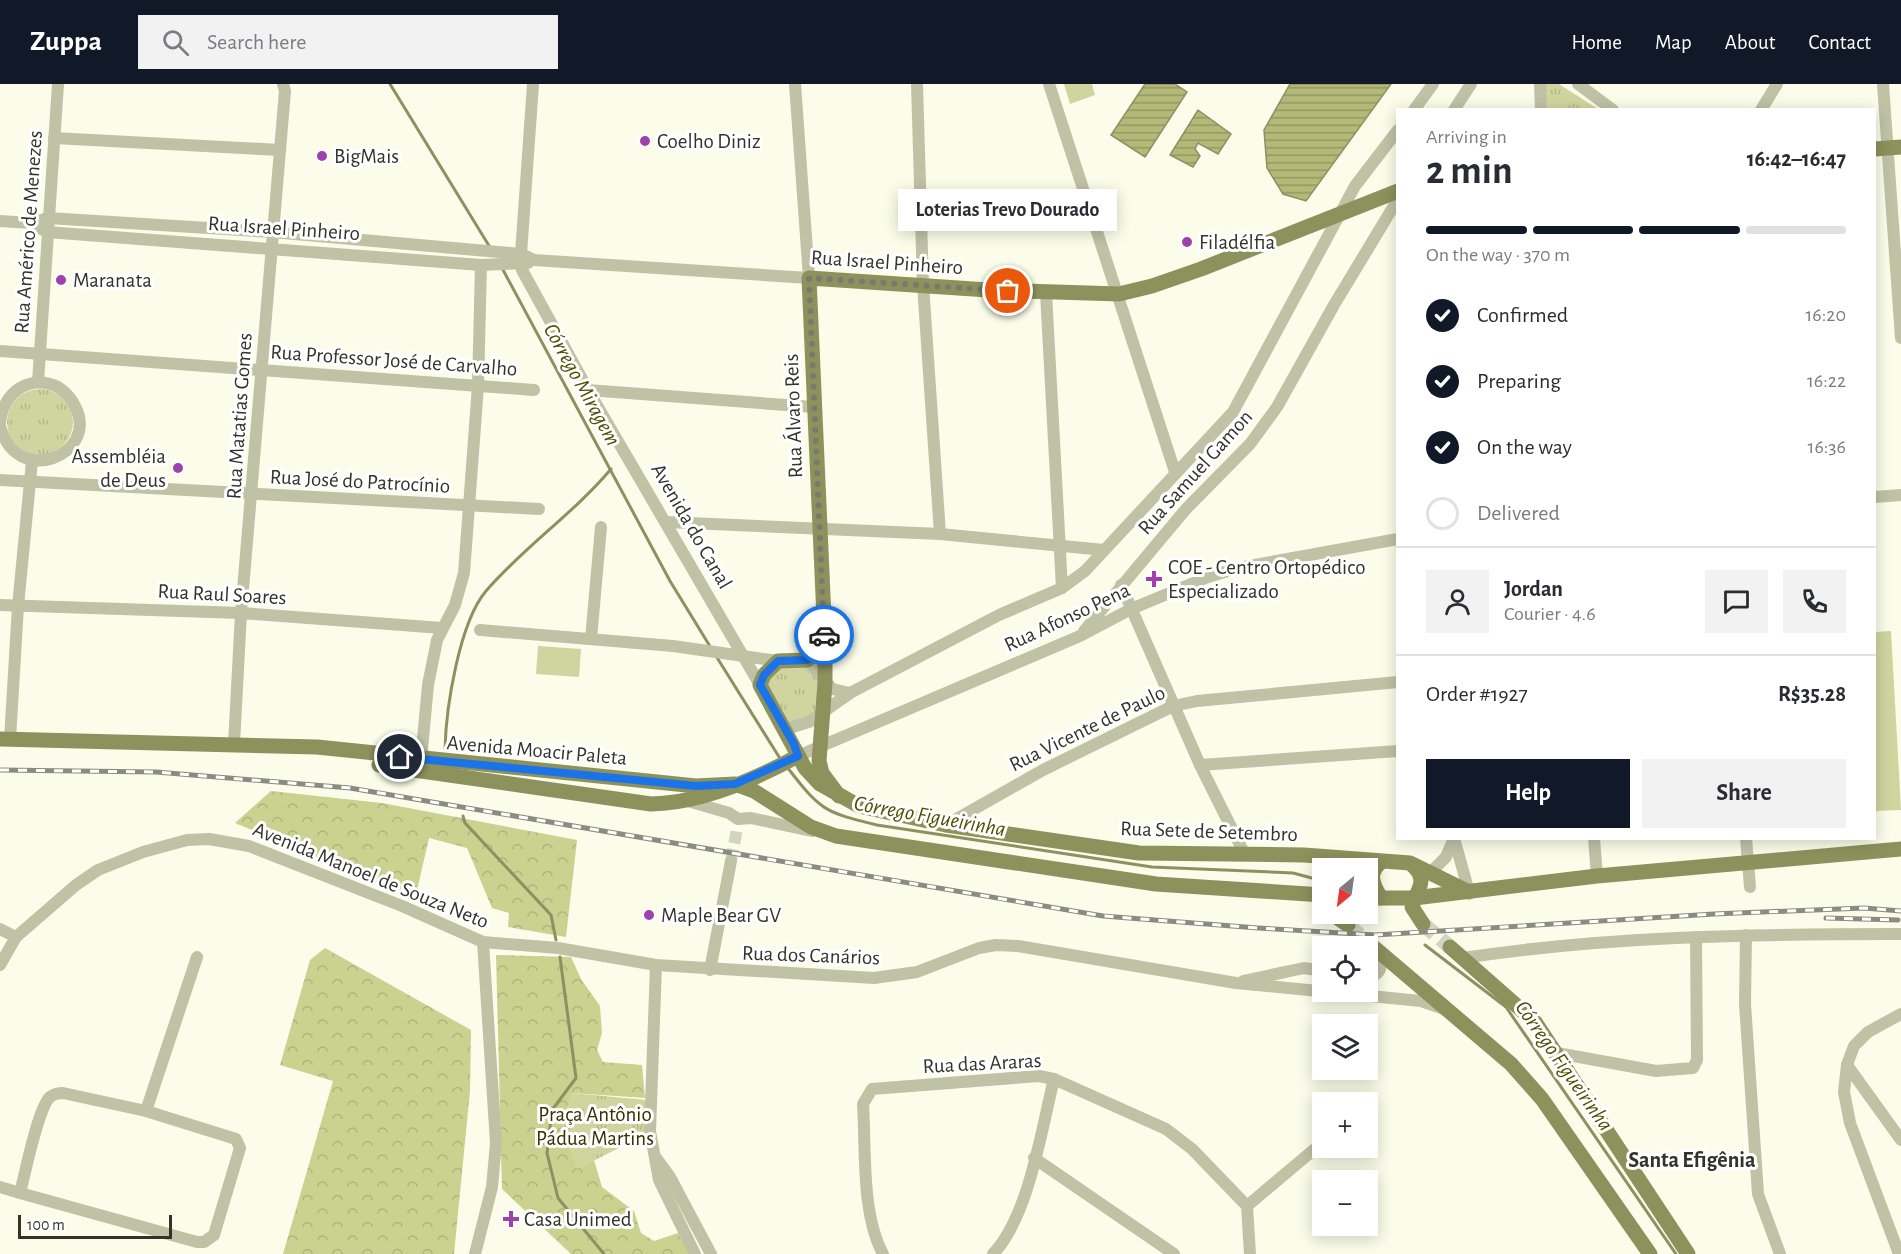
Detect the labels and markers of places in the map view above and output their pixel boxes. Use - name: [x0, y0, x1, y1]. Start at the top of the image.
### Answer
- place label: Coelho Diniz: [657, 131, 761, 152]
- marker: Coelho Diniz: [638, 134, 652, 148]
- place label: BigMais: [334, 146, 399, 167]
- marker: BigMais: [315, 149, 329, 163]
- callout: Loterias Trevo Dourado: [898, 189, 1118, 231]
- place label: Filadélfia: [1199, 232, 1275, 253]
- marker: Filadélfia: [1180, 235, 1194, 249]
- pin: [982, 265, 1033, 316]
- place label: Maranata: [73, 270, 152, 291]
- marker: Maranata: [54, 273, 68, 287]
- place label: Assembléia de Deus: [71, 446, 166, 491]
- marker: Assembléia de Deus: [171, 461, 185, 475]
- place label: COE - Centro Ortopédico Especializado: [1168, 557, 1366, 602]
- marker: COE - Centro Ortopédico Especializado: [1145, 570, 1163, 588]
- pin: [374, 731, 425, 782]
- place label: Maple Bear GV: [661, 905, 781, 926]
- marker: Maple Bear GV: [642, 908, 656, 922]
- place label: Casa Unimed: [524, 1209, 632, 1230]
- marker: Casa Unimed: [502, 1210, 520, 1228]

